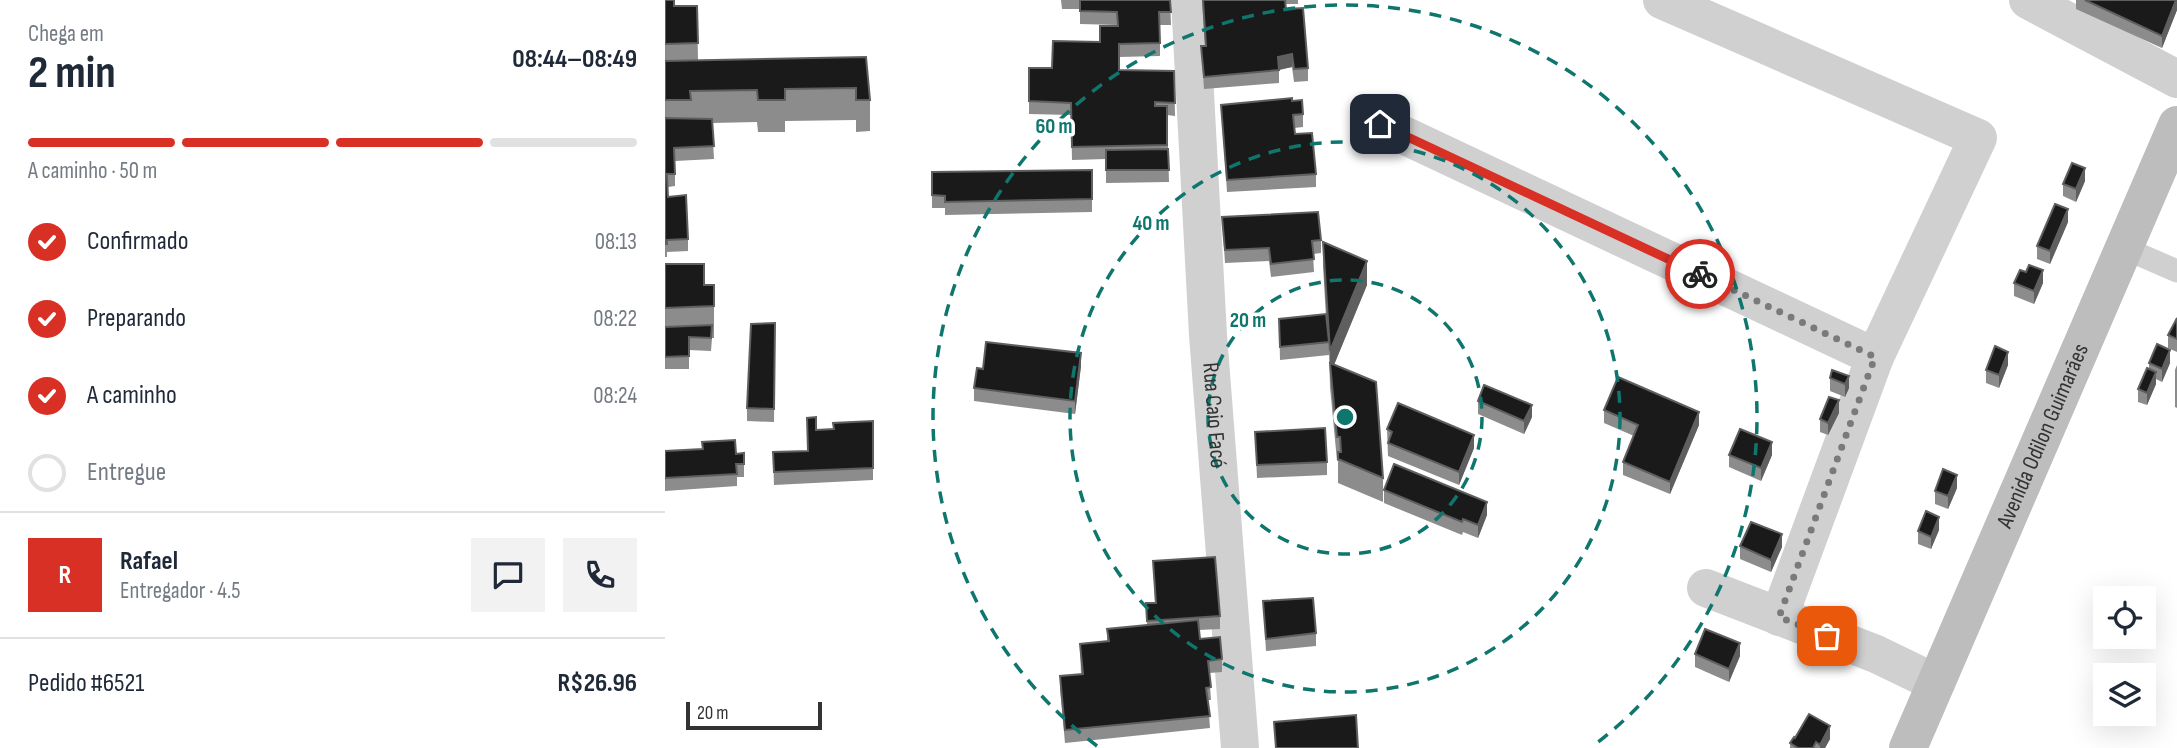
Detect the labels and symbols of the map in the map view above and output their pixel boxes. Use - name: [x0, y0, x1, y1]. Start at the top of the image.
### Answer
- pin: [1350, 94, 1410, 154]
- text: 60 m: [1035, 114, 1073, 139]
- text: 40 m: [1133, 211, 1169, 236]
- courier: [1665, 239, 1735, 309]
- text: 20 m: [1230, 308, 1266, 333]
- street label: Avenida Odilon Guimarães: [1990, 339, 2095, 533]
- street label: Rua Caio Facó: [1196, 361, 1232, 469]
- centre of rings: [1333, 405, 1357, 429]
- pin: [1797, 606, 1857, 666]
- scale bar: [686, 699, 823, 731]

